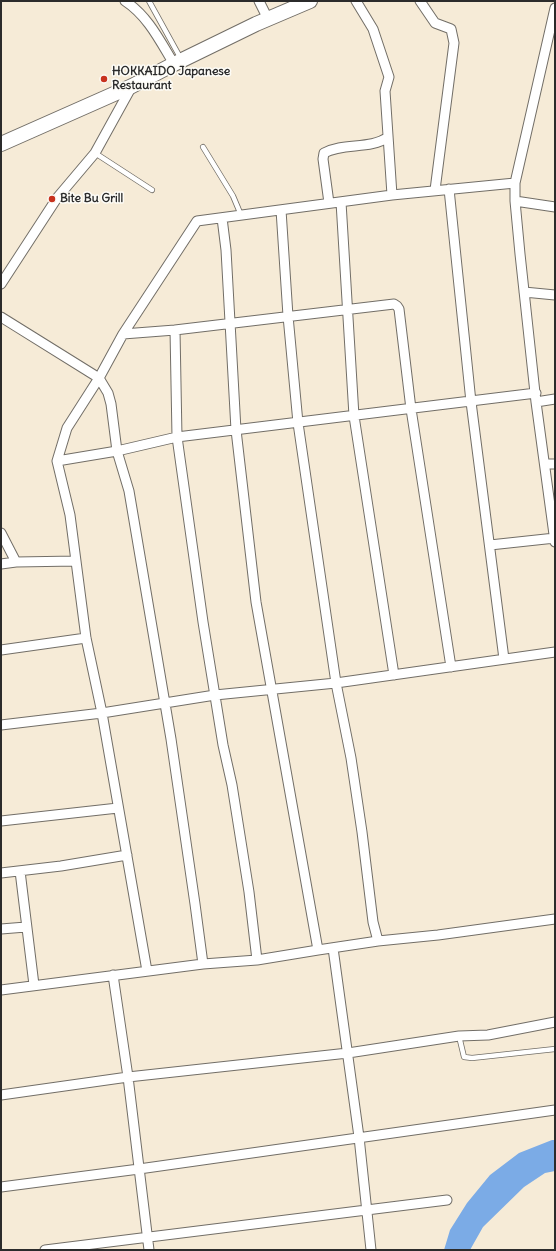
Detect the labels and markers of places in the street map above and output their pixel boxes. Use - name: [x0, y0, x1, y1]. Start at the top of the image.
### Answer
- place label: HOKKAIDO Japanese Restaurant: [112, 65, 230, 93]
- marker: HOKKAIDO Japanese Restaurant: [99, 74, 109, 84]
- place label: Bite Bu Grill: [60, 192, 123, 206]
- marker: Bite Bu Grill: [47, 194, 57, 204]

